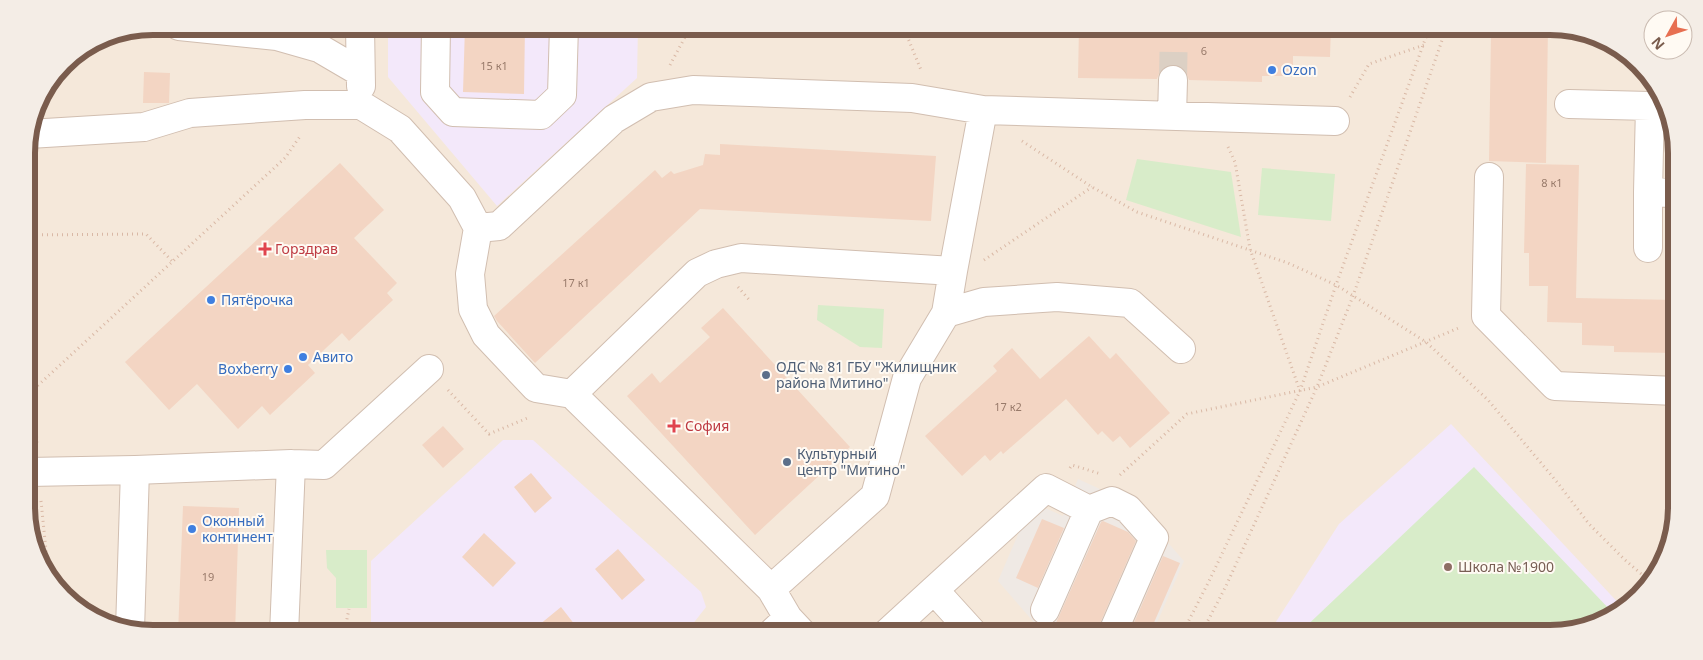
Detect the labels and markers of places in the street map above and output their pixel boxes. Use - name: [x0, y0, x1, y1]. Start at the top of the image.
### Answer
- place label: Ozon: [1282, 60, 1317, 79]
- marker: Ozon: [1266, 64, 1278, 76]
- place label: Горздрав: [275, 239, 338, 258]
- marker: Горздрав: [259, 243, 271, 255]
- place label: Пятёрочка: [221, 290, 293, 309]
- marker: Пятёрочка: [205, 294, 217, 306]
- place label: Авито: [313, 347, 353, 366]
- marker: Авито: [297, 351, 309, 363]
- place label: ОДС № 81 ГБУ "Жилищник района Митино": [776, 357, 957, 392]
- place label: Boxberry: [218, 359, 279, 378]
- marker: Boxberry: [282, 363, 294, 375]
- marker: ОДС № 81 ГБУ "Жилищник района Митино": [760, 369, 772, 381]
- place label: София: [685, 416, 729, 435]
- marker: София: [667, 419, 681, 433]
- place label: Культурный центр "Митино": [797, 444, 905, 479]
- marker: Культурный центр "Митино": [781, 456, 793, 468]
- place label: Оконный континент: [202, 511, 273, 546]
- marker: Оконный континент: [186, 523, 198, 535]
- place label: Школа №1900: [1458, 557, 1554, 576]
- marker: Школа №1900: [1442, 561, 1454, 573]

